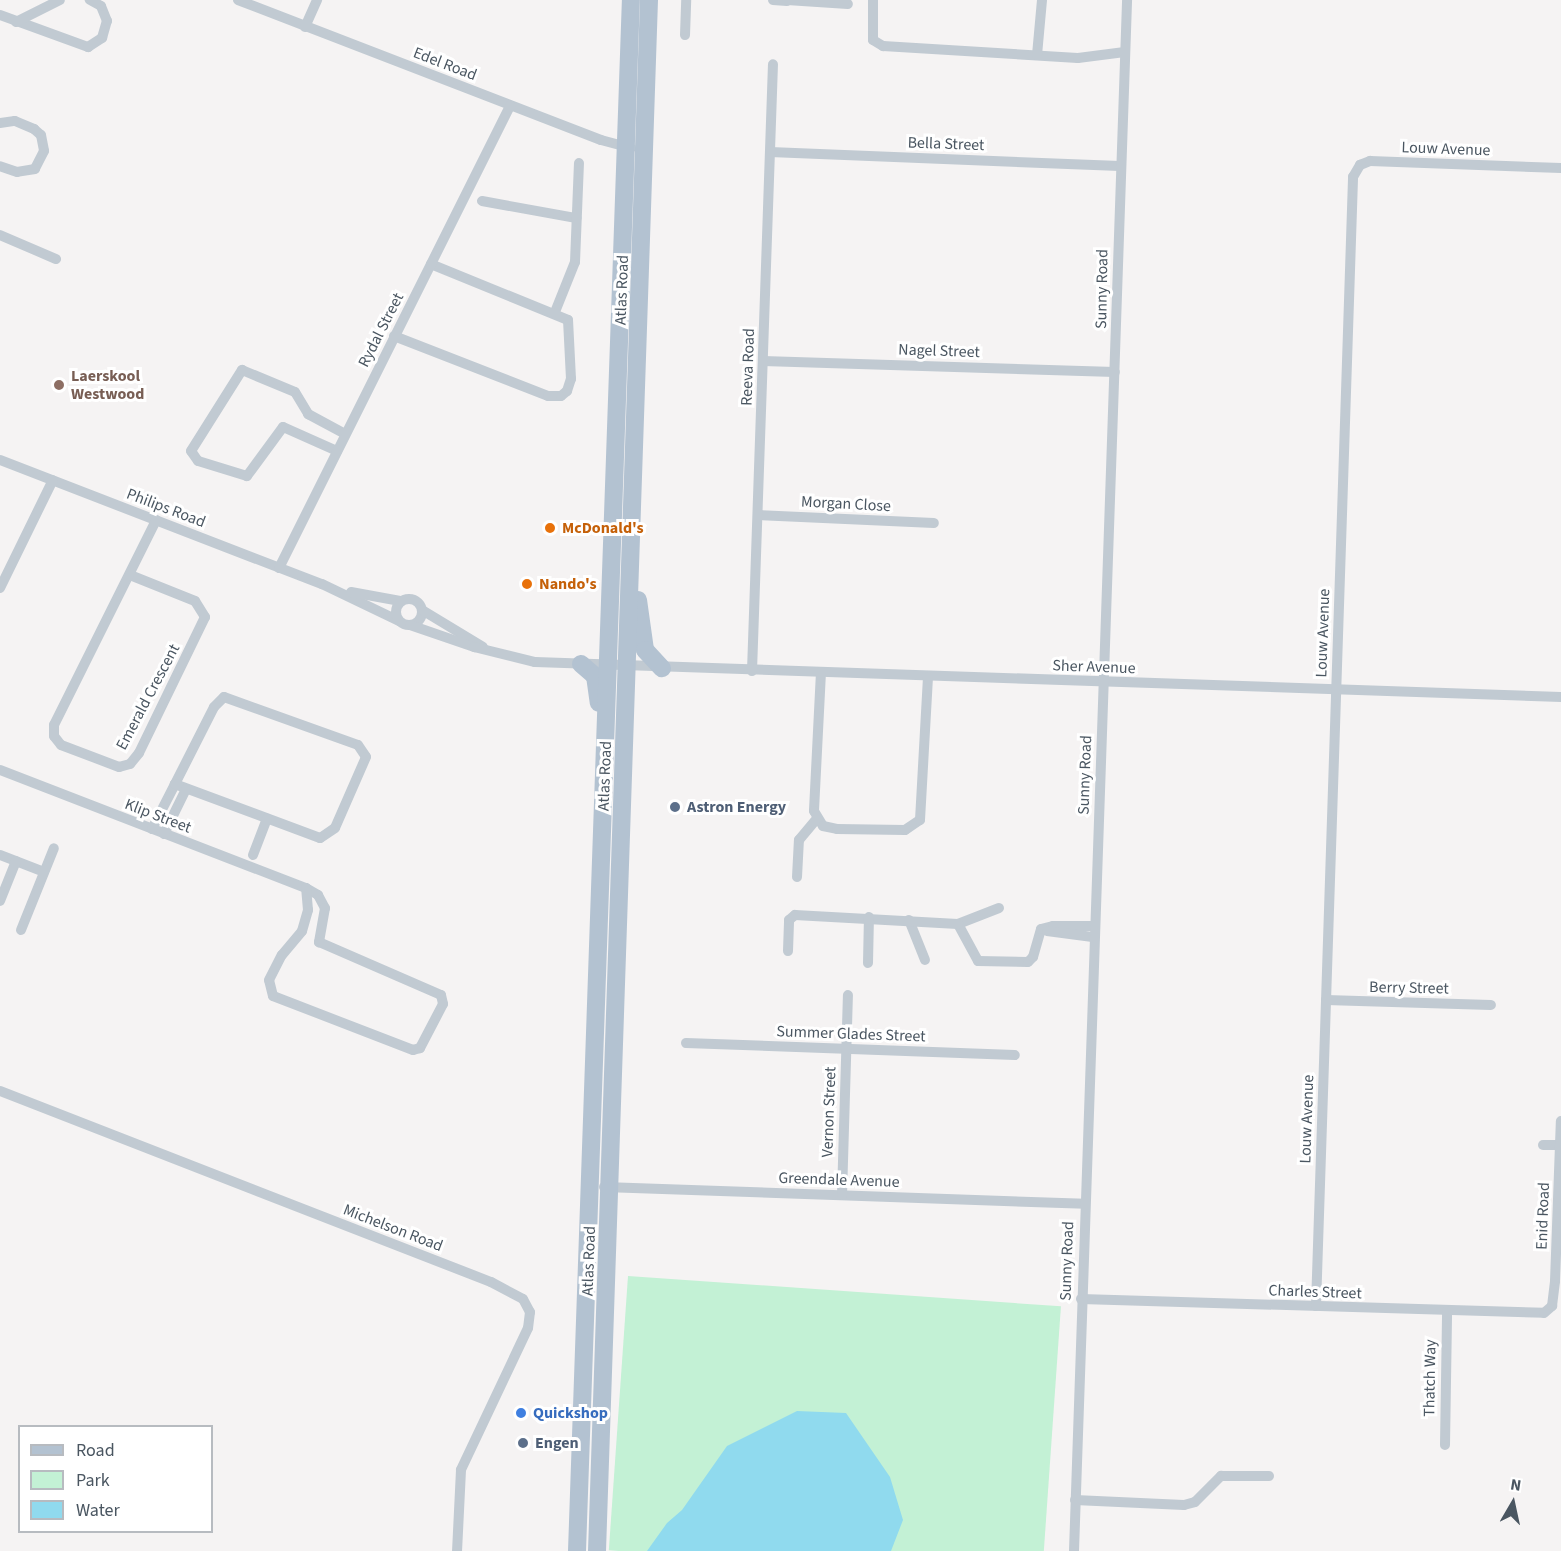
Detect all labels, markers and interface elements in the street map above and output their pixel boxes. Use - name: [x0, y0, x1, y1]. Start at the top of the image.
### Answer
- street label: Edel Road: [410, 43, 480, 85]
- street label: Bella Street: [907, 133, 985, 155]
- street label: Louw Avenue: [1401, 138, 1491, 160]
- street label: Sunny Road: [1092, 249, 1112, 329]
- street label: Atlas Road: [611, 255, 633, 325]
- street label: Rydal Street: [354, 290, 408, 370]
- street label: Reeva Road: [737, 328, 759, 406]
- street label: Nagel Street: [898, 340, 980, 362]
- place label: Laerskool Westwood: [71, 366, 144, 404]
- marker: Laerskool Westwood: [52, 378, 66, 392]
- street label: Philips Road: [124, 484, 208, 532]
- street label: Morgan Close: [801, 492, 891, 516]
- place label: McDonald's: [562, 518, 644, 538]
- marker: McDonald's: [543, 521, 557, 535]
- place label: Nando's: [539, 574, 597, 594]
- marker: Nando's: [520, 577, 534, 591]
- street label: Louw Avenue: [1312, 588, 1334, 678]
- street label: Emerald Crescent: [112, 641, 184, 753]
- street label: Sher Avenue: [1052, 656, 1136, 678]
- street label: Sunny Road: [1074, 735, 1096, 815]
- street label: Atlas Road: [594, 741, 616, 811]
- street label: Klip Street: [122, 795, 194, 837]
- place label: Astron Energy: [687, 797, 786, 817]
- marker: Astron Energy: [668, 800, 682, 814]
- street label: Berry Street: [1369, 978, 1449, 998]
- street label: Summer Glades Street: [776, 1022, 926, 1046]
- street label: Vernon Street: [818, 1066, 840, 1158]
- street label: Louw Avenue: [1296, 1074, 1318, 1164]
- street label: Greendale Avenue: [778, 1168, 900, 1192]
- street label: Enid Road: [1532, 1182, 1554, 1250]
- street label: Michelson Road: [340, 1200, 446, 1256]
- street label: Sunny Road: [1056, 1221, 1078, 1301]
- street label: Atlas Road: [578, 1226, 600, 1296]
- street label: Charles Street: [1268, 1281, 1362, 1303]
- street label: Thatch Way: [1420, 1339, 1440, 1417]
- place label: Quickshop: [533, 1403, 608, 1423]
- marker: Quickshop: [514, 1406, 528, 1420]
- legend: [18, 1425, 213, 1533]
- place label: Engen: [535, 1433, 579, 1453]
- marker: Engen: [516, 1436, 530, 1450]
- text: Road: [76, 1438, 115, 1463]
- text: Park: [76, 1468, 110, 1493]
- north arrow: [1483, 1473, 1543, 1533]
- text: N: [1509, 1474, 1523, 1497]
- text: Water: [76, 1498, 120, 1523]

